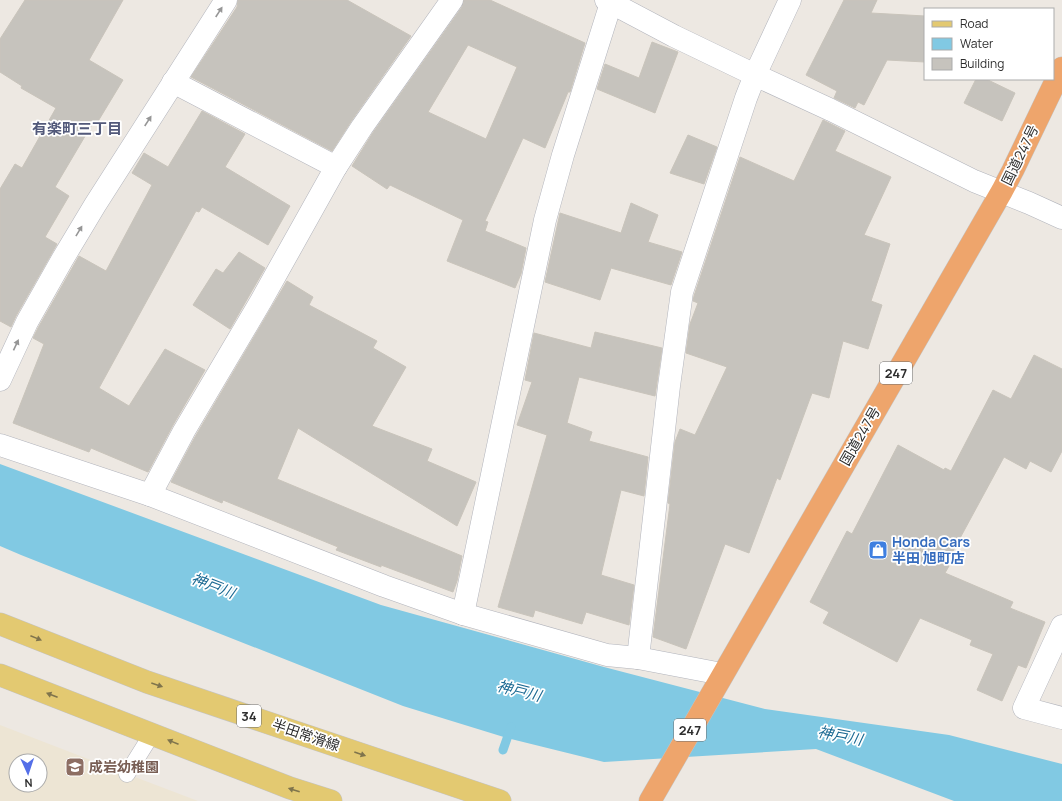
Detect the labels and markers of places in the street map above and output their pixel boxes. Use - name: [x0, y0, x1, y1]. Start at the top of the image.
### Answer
- place label: Honda Cars 半田 旭町店: [892, 532, 971, 567]
- shop icon: Honda Cars 半田 旭町店: [867, 539, 889, 561]
- school or university icon: 成岩幼稚園: [64, 756, 86, 778]
- place label: 成岩幼稚園: [89, 757, 159, 776]

